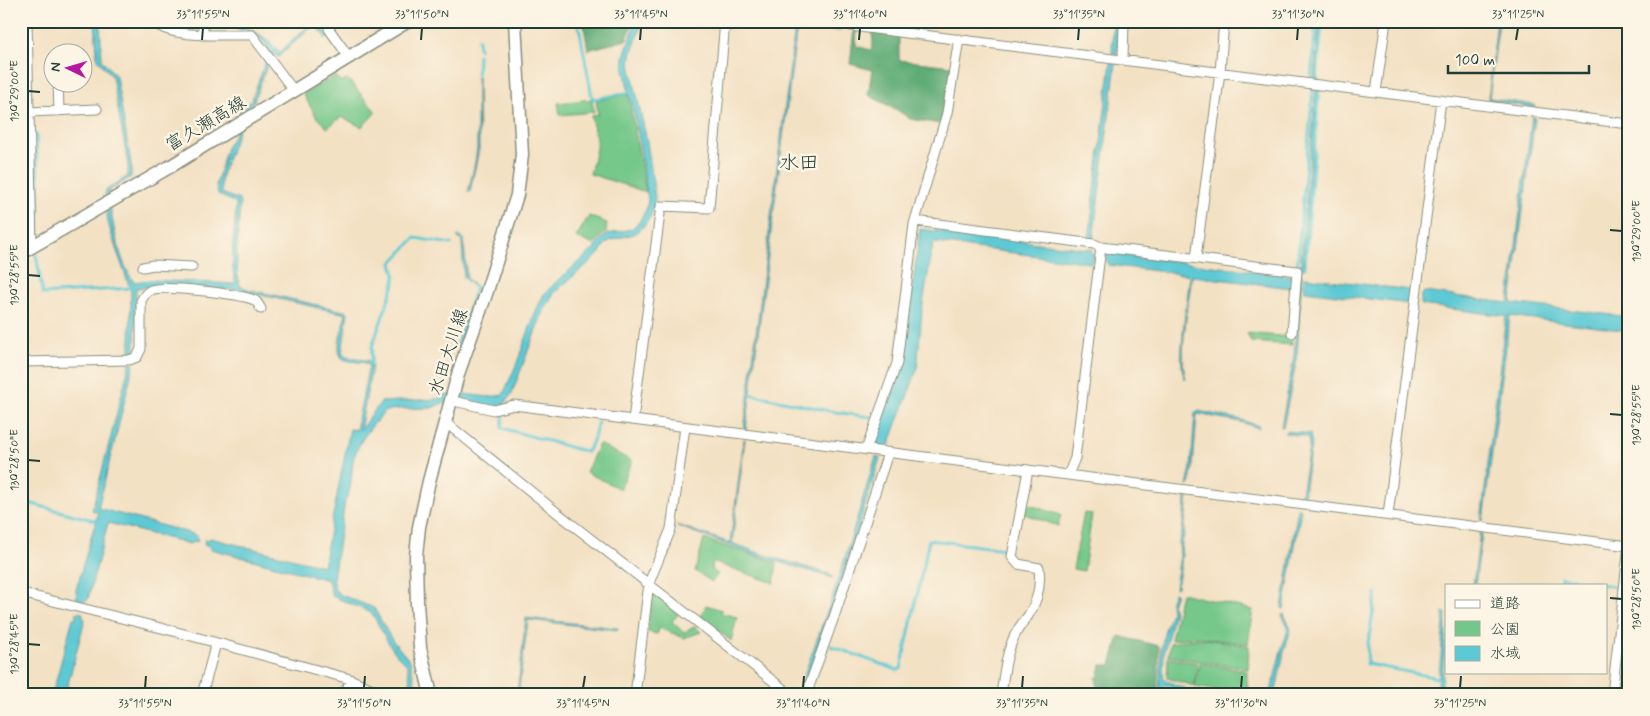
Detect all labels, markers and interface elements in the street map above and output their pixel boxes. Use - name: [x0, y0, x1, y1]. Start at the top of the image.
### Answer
- text: 33°11'55"N: [176, 7, 230, 23]
- text: 33°11'50"N: [395, 7, 449, 23]
- text: 33°11'45"N: [614, 7, 668, 23]
- text: 33°11'40"N: [833, 7, 887, 23]
- text: 33°11'35"N: [1053, 7, 1105, 23]
- text: 33°11'30"N: [1272, 7, 1324, 23]
- text: 33°11'25"N: [1492, 7, 1544, 23]
- north arrow: [42, 42, 92, 92]
- scale bar: [1448, 42, 1589, 74]
- text: 100 m: [1455, 51, 1495, 71]
- text: 130°29'00"E: [7, 60, 23, 122]
- text: N: [47, 62, 65, 72]
- street label: 富久瀬高線: [161, 91, 251, 157]
- district label: 水田: [779, 150, 819, 177]
- text: 130°29'00"E: [1629, 200, 1645, 262]
- text: 130°28'55"E: [7, 244, 23, 306]
- street label: 水田大川線: [424, 305, 474, 399]
- text: 130°28'55"E: [1629, 384, 1645, 446]
- text: 130°28'50"E: [7, 429, 23, 491]
- text: 130°28'50"E: [1629, 568, 1645, 630]
- legend: [1445, 584, 1608, 674]
- text: 道路: [1490, 594, 1520, 614]
- text: 130°28'45"E: [7, 613, 23, 675]
- text: 公園: [1490, 620, 1520, 640]
- text: 水域: [1490, 644, 1520, 664]
- text: 33°11'55"N: [118, 696, 172, 712]
- text: 33°11'50"N: [337, 696, 391, 712]
- text: 33°11'45"N: [556, 696, 610, 712]
- text: 33°11'40"N: [776, 696, 830, 712]
- text: 33°11'35"N: [996, 696, 1048, 712]
- text: 33°11'30"N: [1215, 696, 1267, 712]
- text: 33°11'25"N: [1434, 696, 1486, 712]

